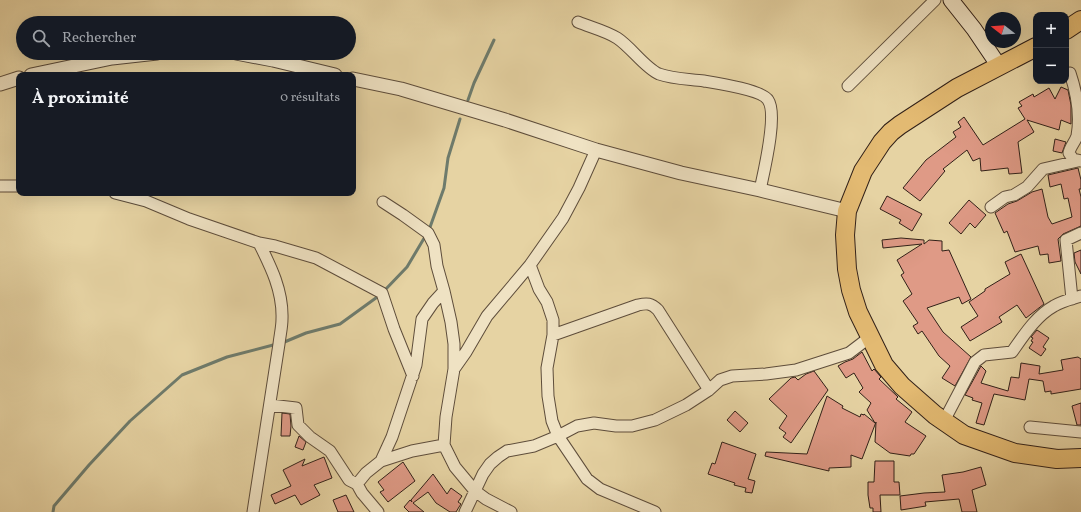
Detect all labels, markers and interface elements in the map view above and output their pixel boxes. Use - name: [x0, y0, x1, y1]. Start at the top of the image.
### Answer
- north arrow: [985, 12, 1021, 48]
- map controls: [1033, 12, 1069, 84]
- button: +: [1033, 12, 1069, 48]
- search box: [16, 16, 356, 60]
- icon: search: [30, 27, 52, 49]
- text: Rechercher: [62, 28, 136, 49]
- button: −: [1033, 48, 1069, 84]
- text: À proximité: [32, 87, 129, 110]
- text: 0 résultats: [280, 89, 340, 107]

